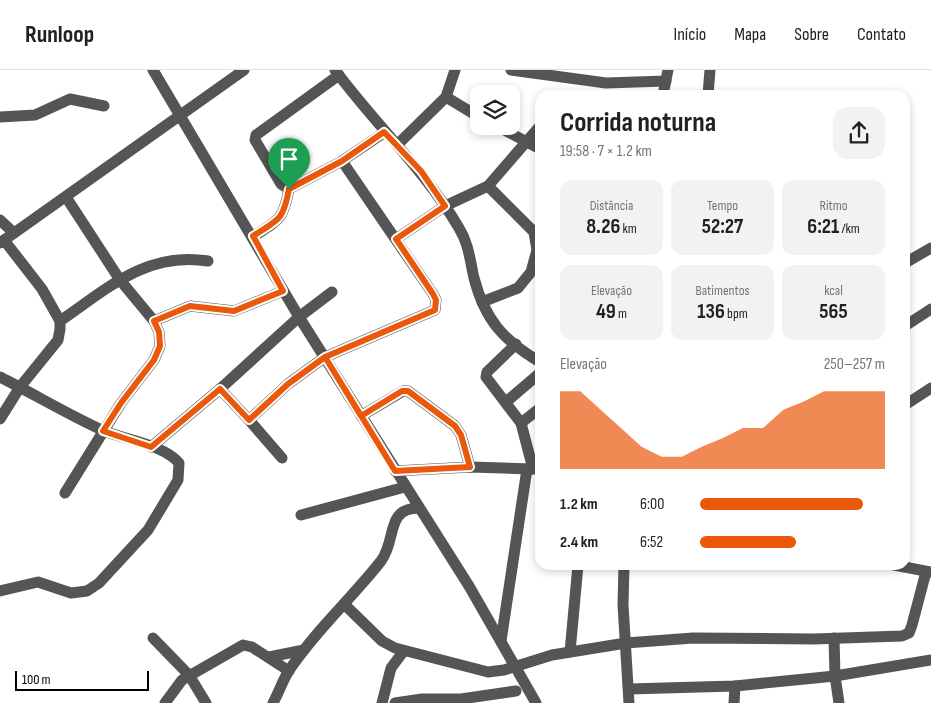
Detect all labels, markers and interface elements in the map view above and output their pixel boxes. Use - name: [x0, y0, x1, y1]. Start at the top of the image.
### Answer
- text: Runloop: [25, 20, 94, 49]
- text: Início: [674, 24, 706, 45]
- text: Mapa: [734, 24, 766, 45]
- text: Sobre: [794, 24, 829, 45]
- text: Contato: [857, 24, 906, 45]
- map controls: [470, 85, 520, 135]
- button: layers: [470, 85, 520, 135]
- text: Corrida noturna: [560, 106, 716, 139]
- button: share: [833, 107, 885, 159]
- pin: [268, 138, 310, 189]
- text: 19:58 · 7 × 1.2 km: [560, 142, 652, 161]
- icon: arrive: [275, 145, 303, 173]
- text: Distância: [590, 197, 633, 214]
- text: Tempo: [707, 197, 738, 214]
- text: Ritmo: [819, 197, 848, 214]
- text: 8.26: [586, 214, 620, 239]
- text: 52:27: [702, 214, 743, 239]
- text: 6:21: [807, 214, 839, 239]
- text: km: [620, 220, 637, 237]
- text: /km: [839, 220, 860, 237]
- text: Elevação: [591, 282, 632, 299]
- text: Batimentos: [695, 282, 750, 299]
- text: kcal: [824, 282, 843, 299]
- text: 49: [596, 299, 616, 324]
- text: 136: [697, 299, 725, 324]
- text: 565: [819, 299, 848, 324]
- text: m: [616, 305, 627, 322]
- text: bpm: [725, 305, 748, 322]
- text: Elevação: [560, 355, 607, 374]
- text: 250–257 m: [824, 355, 885, 374]
- text: 1.2 km: [560, 495, 598, 514]
- text: 6:00: [640, 495, 664, 514]
- text: 2.4 km: [560, 533, 598, 552]
- text: 6:52: [640, 533, 663, 552]
- scale bar: [15, 668, 149, 691]
- text: 100 m: [22, 671, 51, 688]

